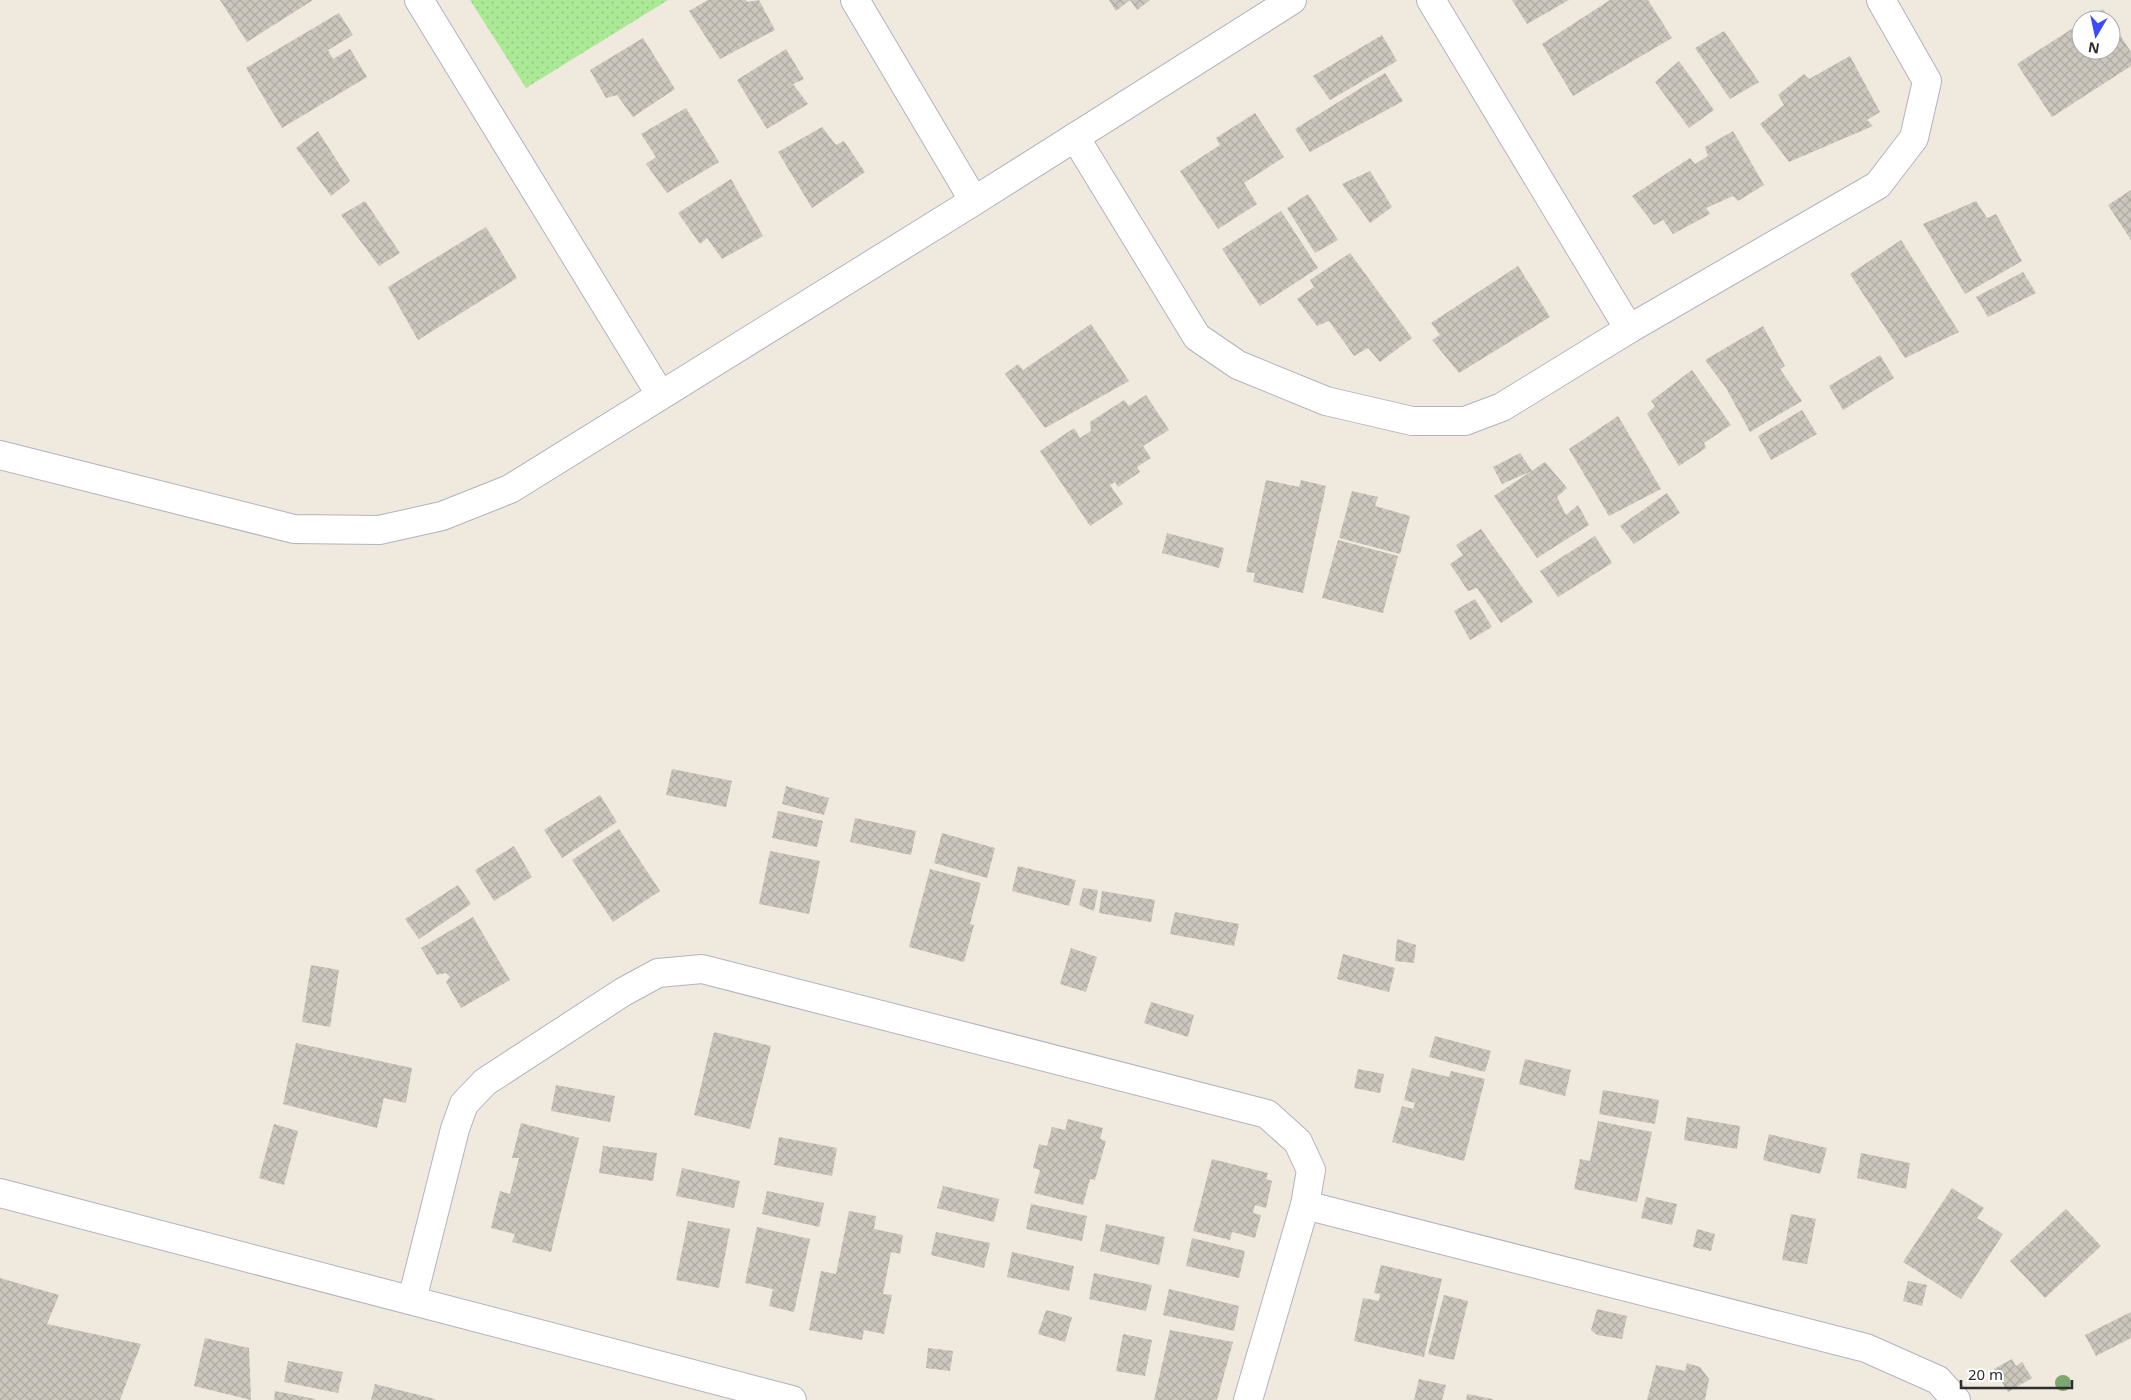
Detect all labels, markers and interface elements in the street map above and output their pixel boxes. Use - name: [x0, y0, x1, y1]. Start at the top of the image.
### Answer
- north arrow: [2071, 10, 2121, 60]
- text: N: [2087, 38, 2101, 59]
- scale bar: [1961, 1358, 2072, 1390]
- text: 20 m: [1968, 1364, 2003, 1384]

